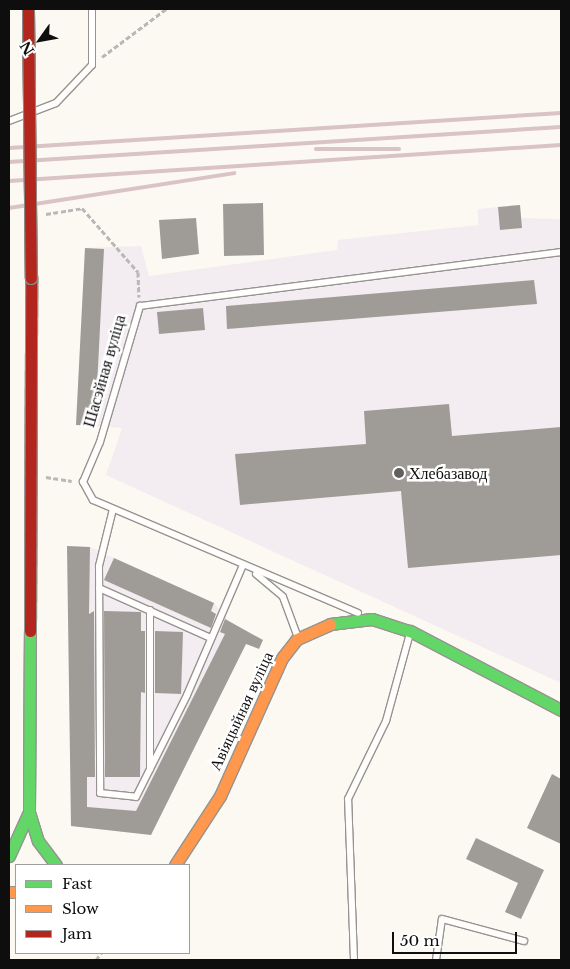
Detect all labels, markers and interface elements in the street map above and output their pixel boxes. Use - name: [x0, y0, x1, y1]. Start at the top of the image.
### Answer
- north arrow: [15, 15, 65, 65]
- text: N: [16, 38, 38, 58]
- street label: Шасэйная вуліца: [79, 313, 129, 429]
- place label: Хлебазавод: [409, 463, 487, 483]
- marker: Хлебазавод: [393, 467, 405, 479]
- street label: Авіяцыйная вуліца: [205, 649, 277, 773]
- legend: [15, 864, 190, 954]
- text: Fast: [62, 874, 92, 893]
- text: Slow: [62, 899, 99, 918]
- scale bar: [395, 922, 520, 954]
- text: Jam: [62, 924, 92, 943]
- text: 50 m: [400, 931, 440, 950]

